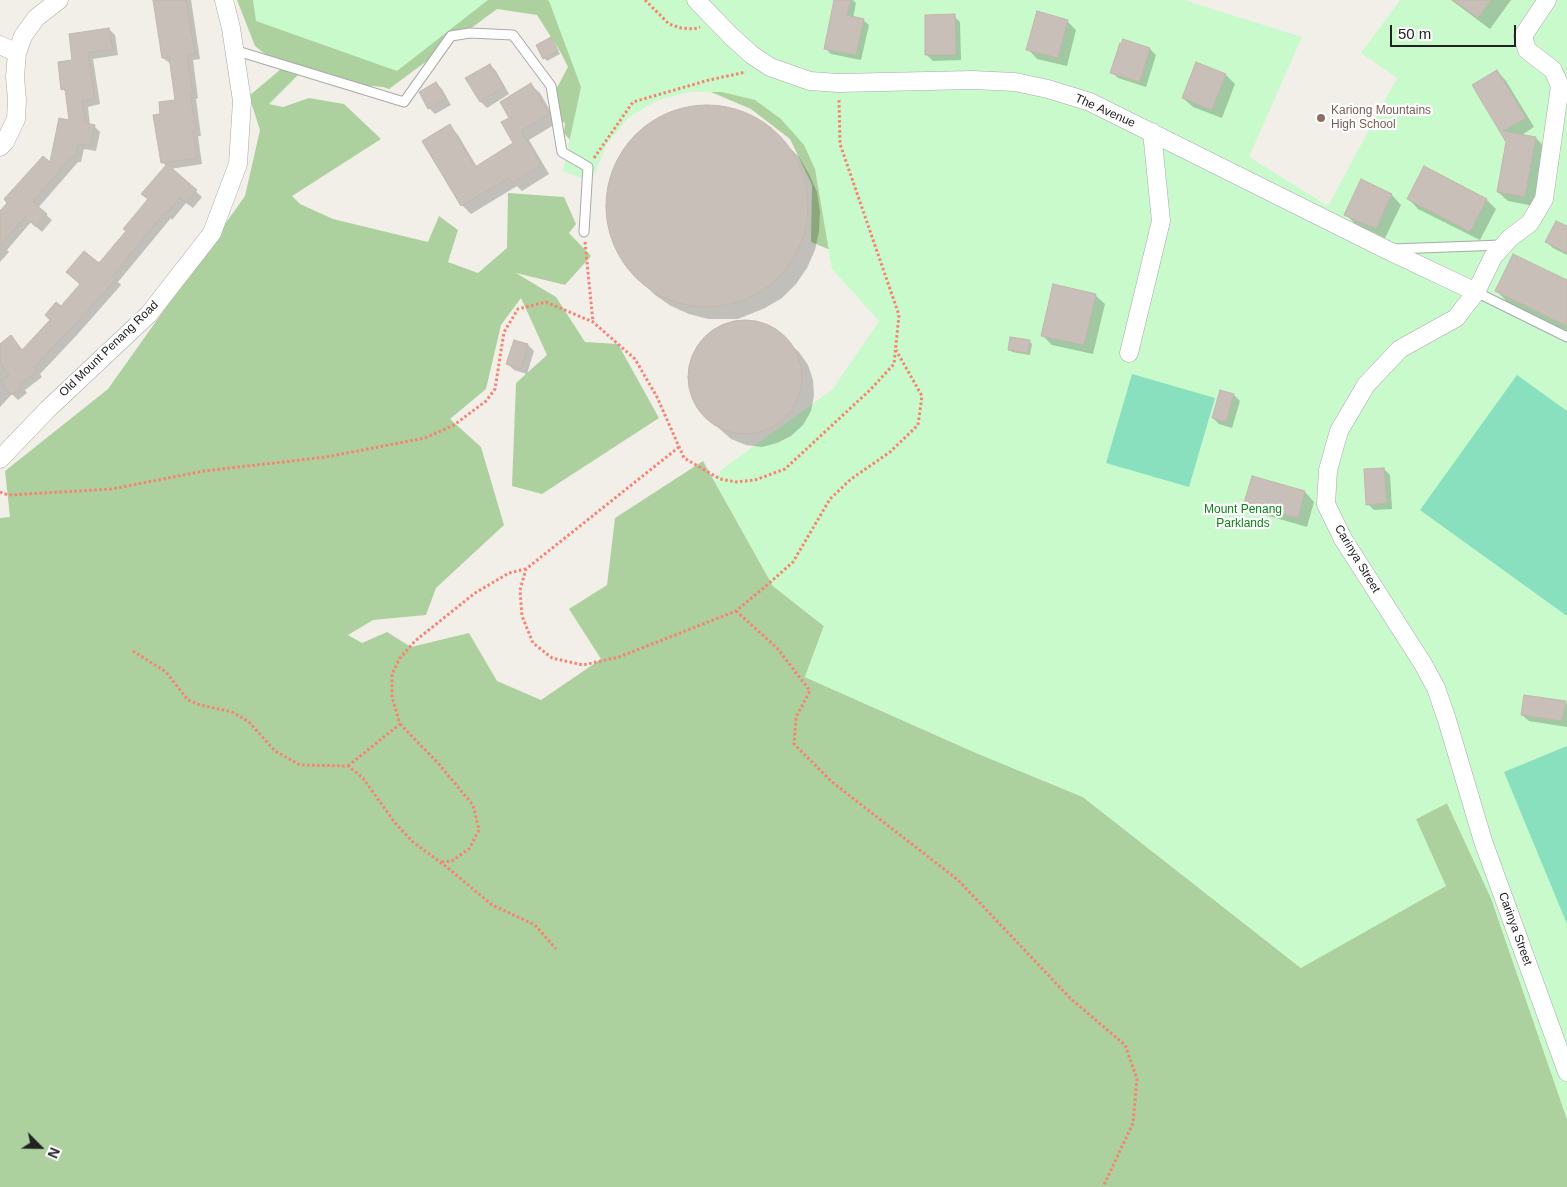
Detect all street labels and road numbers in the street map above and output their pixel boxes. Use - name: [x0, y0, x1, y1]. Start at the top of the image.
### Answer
- street label: The Avenue: [1073, 91, 1137, 131]
- street label: Old Mount Penang Road: [56, 298, 162, 400]
- street label: Carinya Street: [1331, 522, 1383, 596]
- street label: Carinya Street: [1495, 891, 1535, 967]

